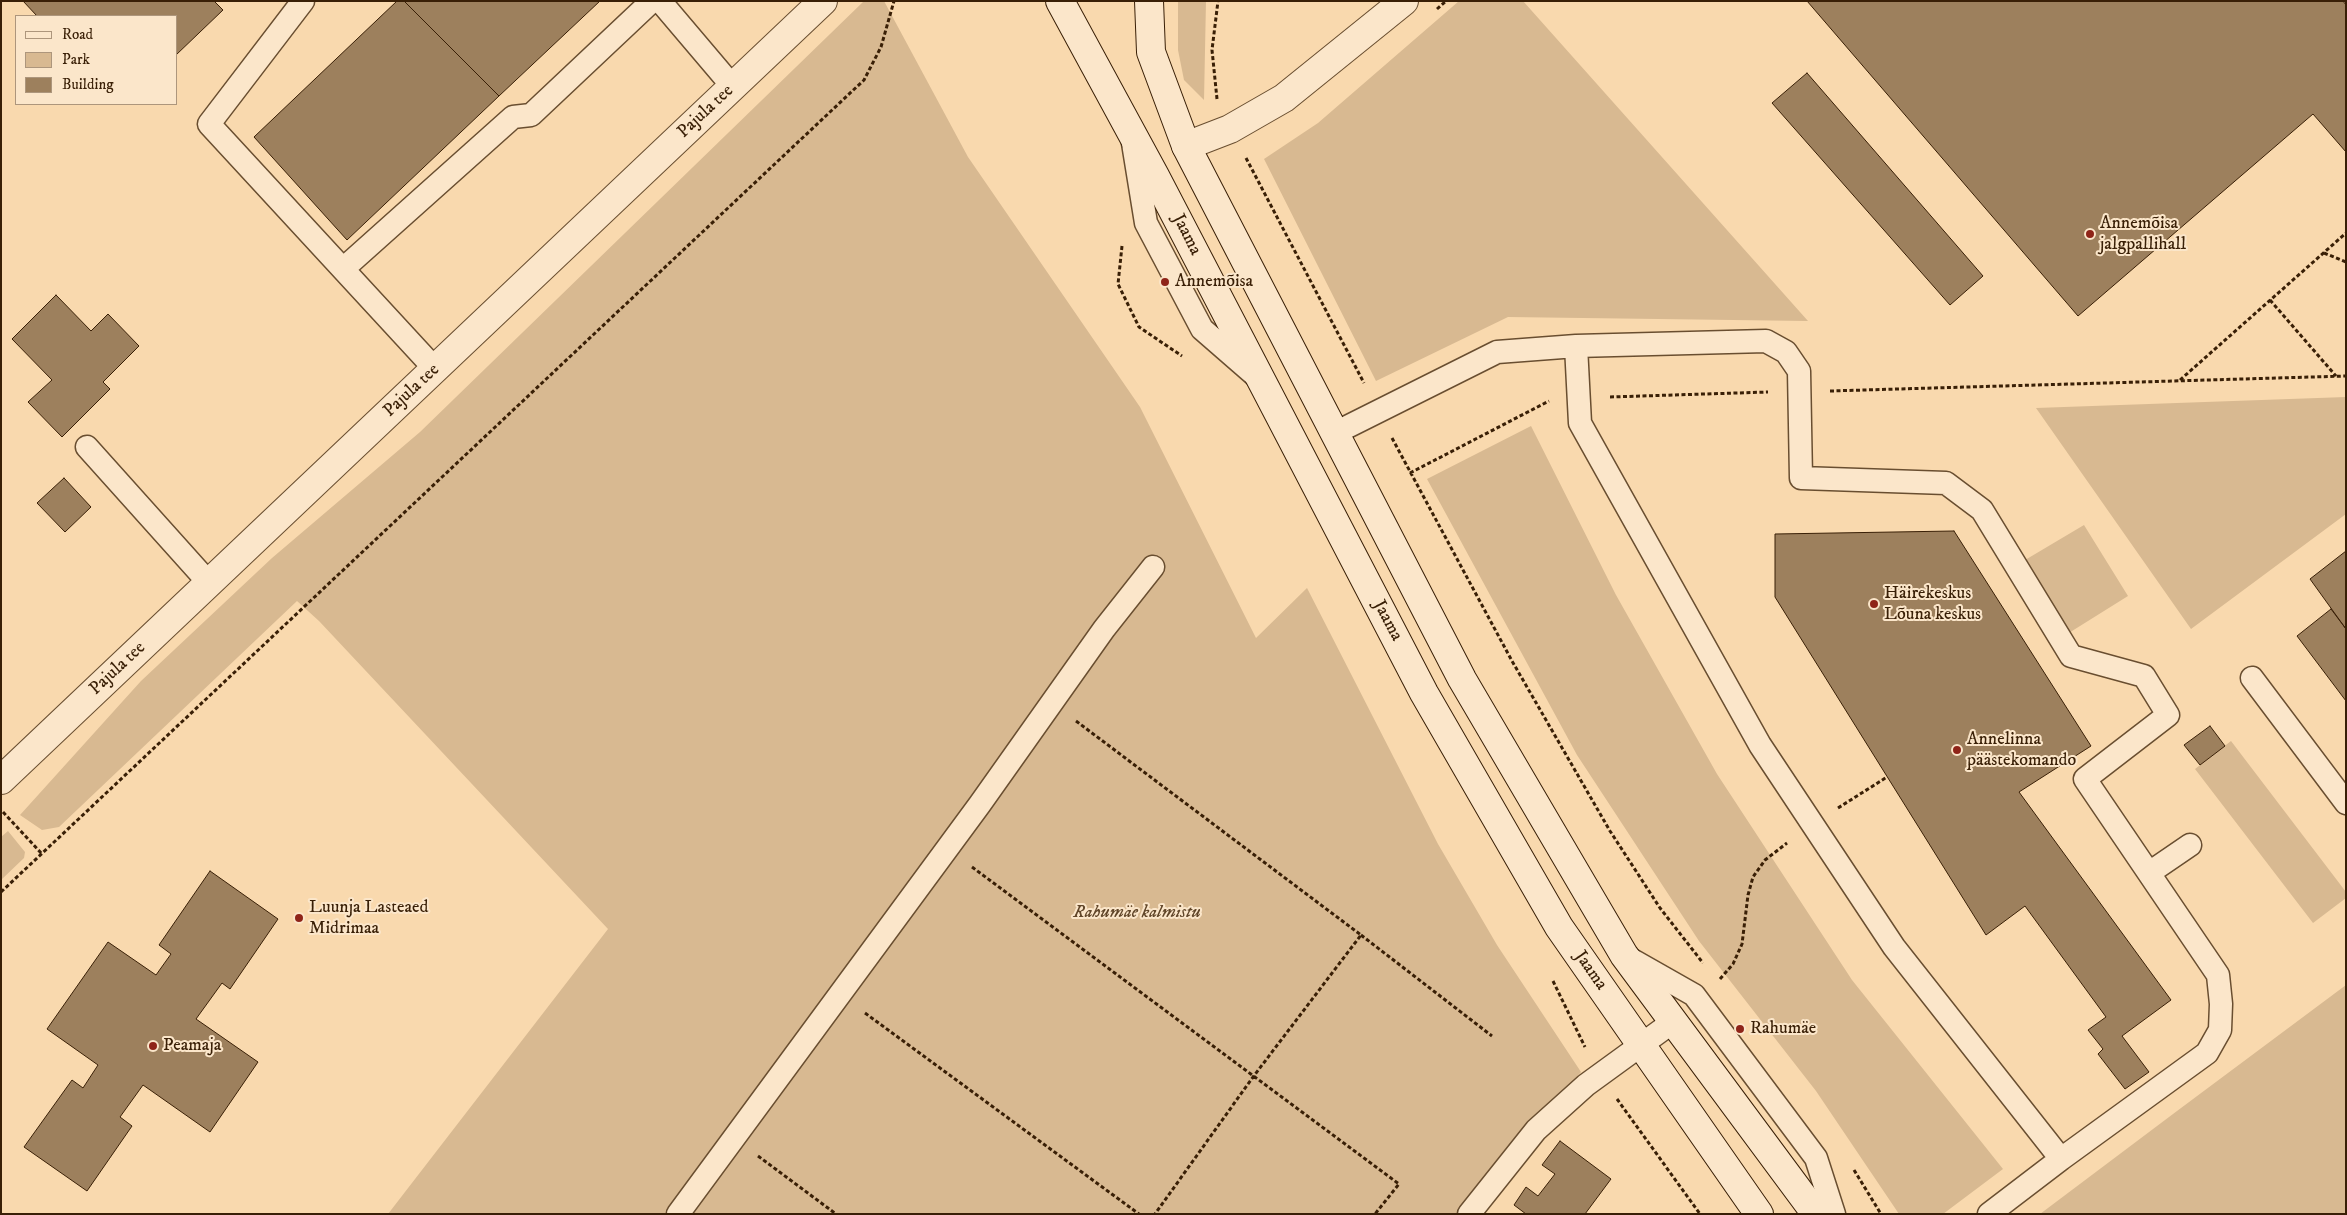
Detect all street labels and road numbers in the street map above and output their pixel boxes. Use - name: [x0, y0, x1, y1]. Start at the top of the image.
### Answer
- street label: Pajula tee: [674, 81, 738, 143]
- street label: Jaama: [1167, 211, 1205, 259]
- street label: Pajula tee: [380, 360, 444, 422]
- street label: Jaama: [1367, 597, 1407, 645]
- street label: Pajula tee: [86, 638, 150, 700]
- street label: Jaama: [1569, 947, 1611, 995]

